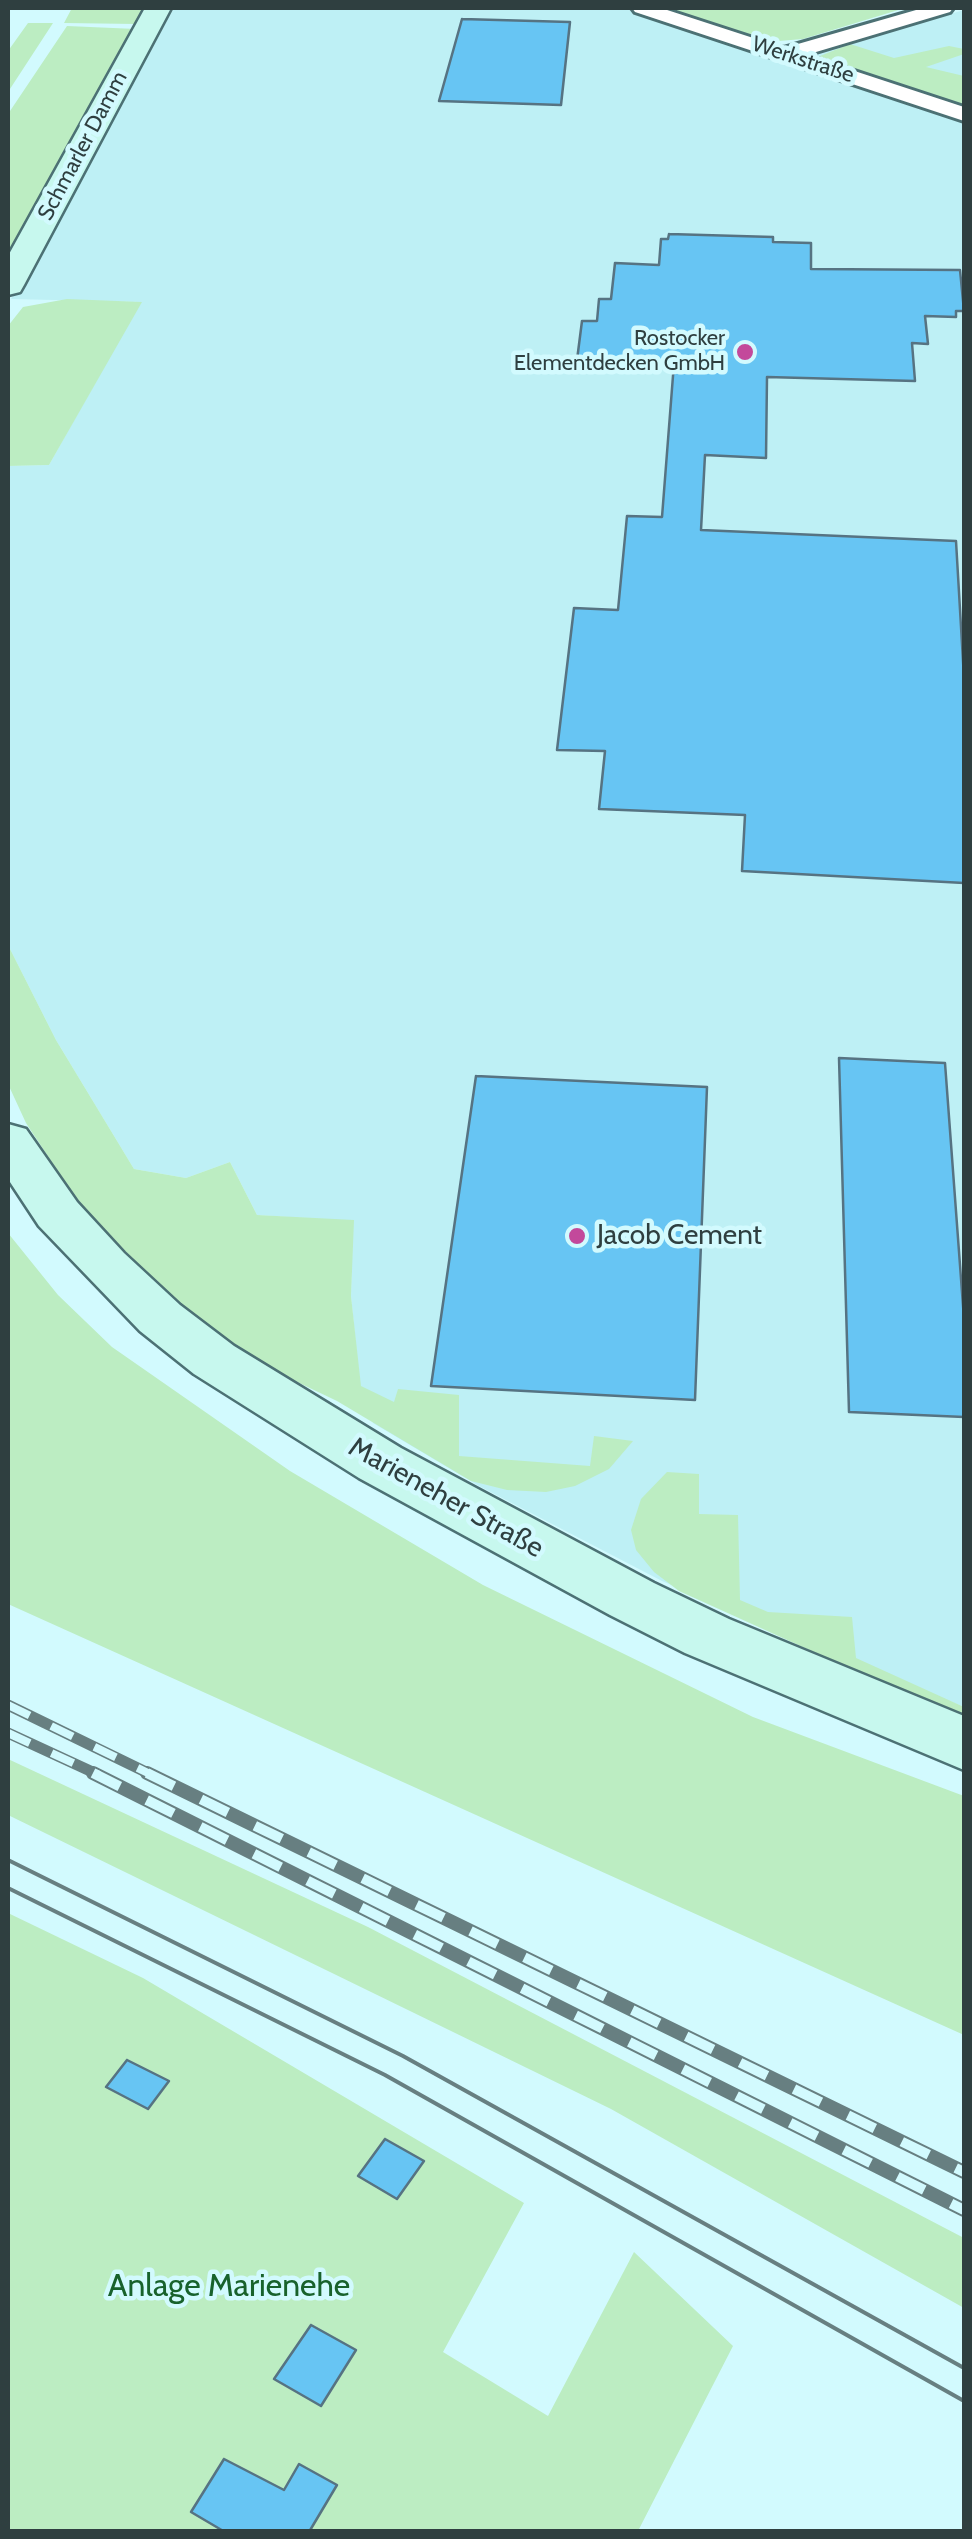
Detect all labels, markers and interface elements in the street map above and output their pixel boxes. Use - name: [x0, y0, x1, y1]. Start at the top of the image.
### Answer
- street label: Werkstraße: [749, 31, 857, 89]
- street label: Schmarler Damm: [33, 67, 133, 225]
- place label: Rostocker Elementdecken GmbH: [514, 326, 725, 378]
- marker: Rostocker Elementdecken GmbH: [734, 341, 756, 363]
- place label: Jacob Cement: [597, 1219, 762, 1253]
- marker: Jacob Cement: [566, 1225, 588, 1247]
- street label: Marieneher Straße: [343, 1431, 549, 1565]
- park label: Anlage Marienehe: [108, 2268, 350, 2306]

